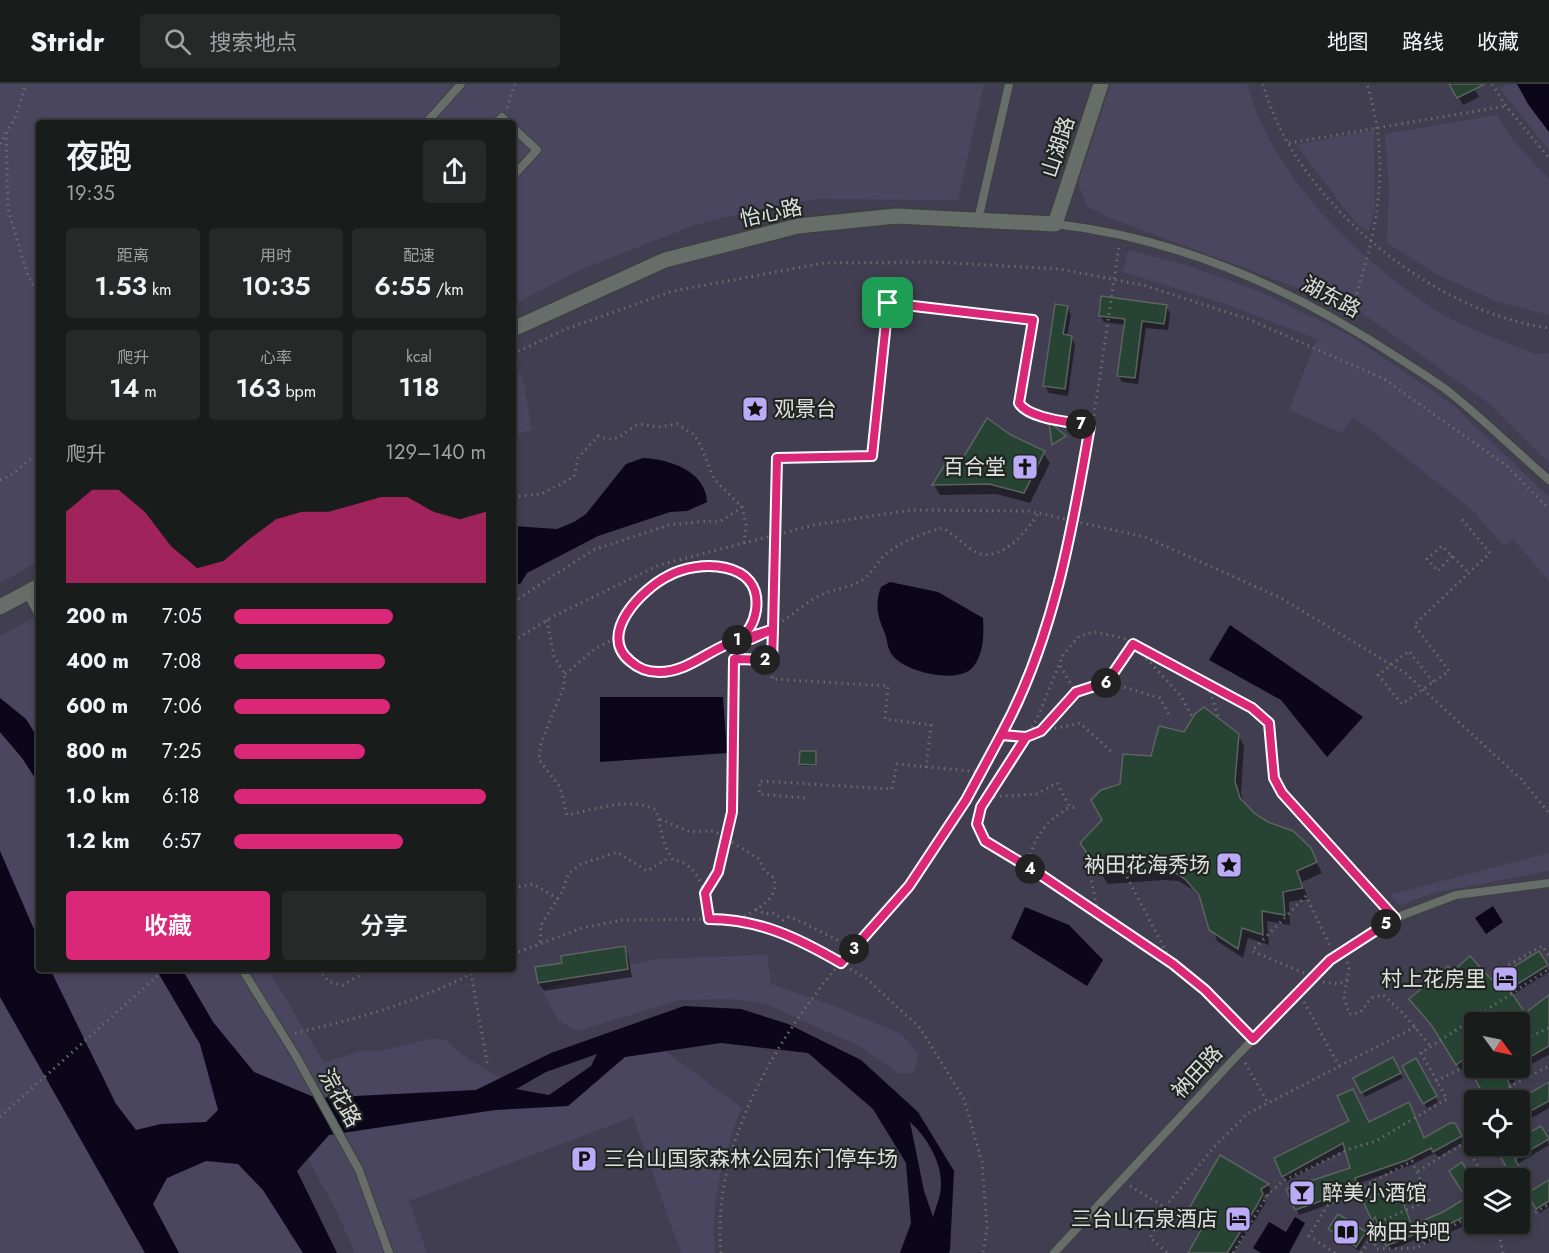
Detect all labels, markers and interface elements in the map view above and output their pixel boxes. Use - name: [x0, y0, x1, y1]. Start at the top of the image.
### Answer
- search box: [140, 14, 560, 68]
- text: Stridr: [30, 21, 104, 62]
- icon: search: [161, 25, 194, 58]
- text: 搜索地点: [209, 26, 297, 58]
- text: 地图: [1327, 27, 1369, 57]
- text: 路线: [1402, 27, 1444, 57]
- text: 收藏: [1477, 27, 1519, 57]
- street label: 山湖路: [1034, 112, 1082, 182]
- text: 夜跑: [66, 133, 132, 180]
- button: share: [423, 140, 486, 203]
- text: 19:35: [66, 179, 115, 208]
- street label: 怡心路: [737, 192, 805, 234]
- text: 距离: [117, 244, 149, 267]
- text: 用时: [260, 244, 292, 267]
- text: 配速: [403, 244, 435, 267]
- text: 1.53: [95, 267, 147, 305]
- text: 10:35: [241, 267, 311, 305]
- text: 6:55: [374, 267, 431, 305]
- street label: 湖东路: [1296, 269, 1366, 325]
- pin: [862, 277, 913, 328]
- text: km: [147, 278, 171, 301]
- text: /km: [431, 278, 464, 301]
- icon: arrive: [871, 286, 904, 319]
- text: kcal: [406, 345, 432, 368]
- text: 爬升: [117, 346, 149, 369]
- text: 心率: [260, 346, 292, 369]
- text: 118: [398, 368, 440, 406]
- text: 14: [109, 369, 139, 407]
- text: 163: [236, 369, 281, 407]
- text: m: [139, 380, 157, 403]
- text: bpm: [281, 380, 316, 403]
- place icon: 观景台: [740, 394, 770, 424]
- place label: 观景台: [774, 394, 837, 424]
- pin: 7: [1066, 409, 1096, 439]
- text: 7: [1076, 412, 1086, 435]
- text: 129–140 m: [385, 438, 486, 467]
- text: 爬升: [66, 440, 106, 469]
- place label: 百合堂: [943, 452, 1006, 482]
- church icon: 百合堂: [1010, 452, 1040, 482]
- text: 200 m: [66, 602, 128, 631]
- text: 7:05: [162, 602, 202, 631]
- pin: 1: [722, 625, 752, 655]
- text: 1: [733, 628, 741, 651]
- pin: 2: [750, 645, 780, 675]
- text: 400 m: [66, 647, 129, 676]
- text: 7:08: [162, 647, 201, 676]
- text: 2: [760, 648, 770, 671]
- pin: 6: [1091, 668, 1121, 698]
- text: 6: [1101, 671, 1111, 694]
- text: 600 m: [66, 692, 128, 721]
- text: 7:06: [162, 692, 202, 721]
- text: 800 m: [66, 737, 127, 766]
- text: 7:25: [162, 737, 201, 766]
- text: 1.0 km: [66, 782, 130, 811]
- text: 6:18: [162, 782, 199, 811]
- text: 1.2 km: [66, 827, 130, 856]
- text: 6:57: [162, 827, 201, 856]
- place label: 衲田花海秀场: [1084, 850, 1210, 880]
- place icon: 衲田花海秀场: [1214, 850, 1244, 880]
- pin: 4: [1015, 854, 1045, 884]
- text: 4: [1024, 857, 1036, 880]
- button: 收藏: [66, 891, 270, 960]
- button: 分享: [282, 891, 486, 960]
- pin: 5: [1371, 909, 1401, 939]
- text: 5: [1381, 912, 1391, 935]
- pin: 3: [839, 934, 869, 964]
- text: 3: [849, 937, 859, 960]
- place label: 村上花房里: [1381, 964, 1486, 994]
- hotel icon: 村上花房里: [1490, 964, 1520, 994]
- north arrow: [1464, 1012, 1530, 1078]
- map controls: [1464, 1012, 1530, 1234]
- street label: 衲田路: [1165, 1039, 1229, 1105]
- street label: 浣花路: [312, 1063, 368, 1133]
- button: locate: [1464, 1090, 1530, 1156]
- parking icon: 三台山国家森林公园东门停车场: [569, 1144, 599, 1174]
- place label: 三台山国家森林公园东门停车场: [604, 1144, 898, 1174]
- button: layers: [1464, 1168, 1530, 1234]
- bar icon: 醉美小酒馆: [1287, 1178, 1317, 1208]
- place label: 醉美小酒馆: [1322, 1178, 1427, 1208]
- place label: 三台山石泉酒店: [1071, 1204, 1218, 1234]
- hotel icon: 三台山石泉酒店: [1223, 1204, 1253, 1234]
- library icon: 衲田书吧: [1331, 1217, 1361, 1247]
- place label: 衲田书吧: [1366, 1217, 1450, 1247]

